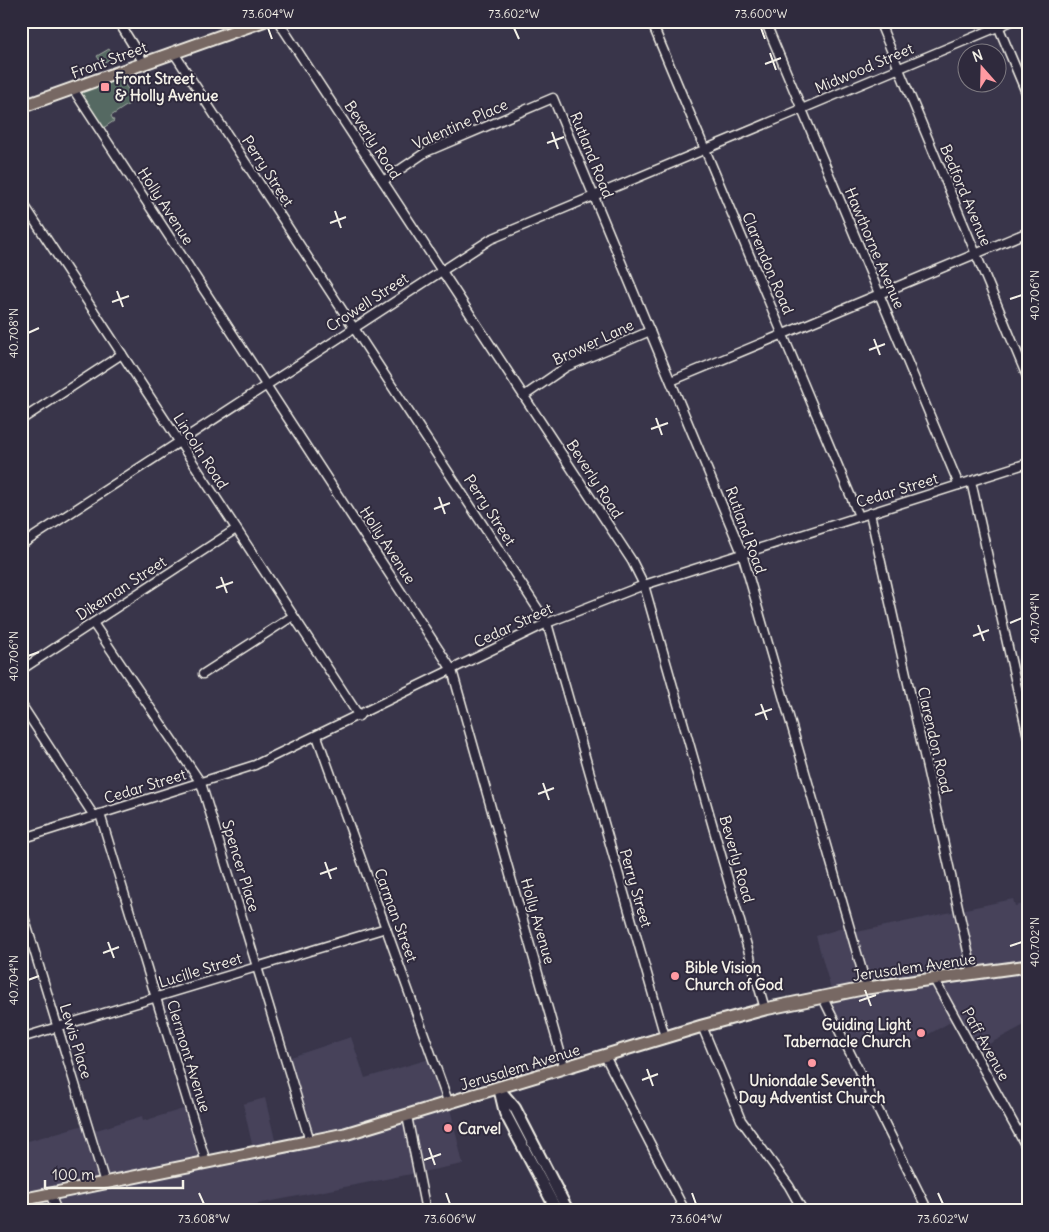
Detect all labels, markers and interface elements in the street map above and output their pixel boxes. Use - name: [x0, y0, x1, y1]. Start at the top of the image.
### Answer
- text: 73.604°W: [242, 6, 294, 21]
- text: 73.602°W: [488, 6, 540, 21]
- text: 73.600°W: [735, 6, 787, 21]
- street label: Front Street: [68, 37, 150, 83]
- street label: Midwood Street: [812, 39, 916, 97]
- north arrow: [956, 42, 1006, 92]
- text: N: [970, 46, 985, 66]
- place label: Front Street & Holly Avenue: [115, 69, 218, 106]
- marker: Front Street & Holly Avenue: [99, 81, 111, 93]
- street label: Valentine Place: [409, 94, 511, 154]
- street label: Beverly Road: [341, 97, 406, 183]
- street label: Rutland Road: [566, 109, 618, 201]
- street label: Perry Street: [238, 132, 298, 210]
- street label: Bedford Avenue: [936, 141, 996, 249]
- street label: Holly Avenue: [134, 164, 198, 248]
- street label: Hawthorne Avenue: [841, 184, 909, 312]
- street label: Clarendon Road: [738, 209, 798, 317]
- street label: Crowell Street: [322, 268, 412, 336]
- text: 40.706°N: [1027, 270, 1042, 320]
- text: 40.708°N: [6, 308, 21, 358]
- street label: Brower Lane: [549, 315, 637, 369]
- street label: Lincoln Road: [169, 409, 233, 493]
- street label: Beverly Road: [563, 436, 628, 522]
- street label: Cedar Street: [854, 469, 940, 511]
- street label: Perry Street: [460, 471, 520, 549]
- street label: Rutland Road: [721, 484, 771, 576]
- street label: Holly Avenue: [356, 503, 420, 587]
- street label: Dikeman Street: [72, 552, 170, 624]
- text: 40.704°N: [1027, 593, 1042, 643]
- street label: Cedar Street: [471, 598, 555, 652]
- text: 40.706°N: [6, 631, 21, 681]
- street label: Clarendon Road: [913, 685, 957, 795]
- street label: Cedar Street: [102, 765, 188, 807]
- street label: Beverly Road: [715, 813, 759, 905]
- street label: Spencer Place: [218, 818, 264, 914]
- street label: Perry Street: [616, 846, 656, 930]
- street label: Carman Street: [370, 865, 422, 965]
- street label: Holly Avenue: [517, 876, 559, 966]
- text: 40.702°N: [1027, 917, 1042, 967]
- street label: Lucille Street: [156, 948, 244, 992]
- street label: Jerusalem Avenue: [851, 949, 977, 985]
- text: 40.704°N: [6, 955, 21, 1005]
- place label: Bible Vision Church of God: [685, 958, 783, 994]
- marker: Bible Vision Church of God: [669, 970, 681, 982]
- street label: Clermont Avenue: [163, 998, 215, 1114]
- street label: Lewis Place: [56, 1001, 96, 1081]
- street label: Paff Avenue: [958, 1004, 1014, 1084]
- place label: Guiding Light Tabernacle Church: [784, 1015, 912, 1051]
- marker: Guiding Light Tabernacle Church: [915, 1027, 927, 1039]
- street label: Jerusalem Avenue: [458, 1040, 582, 1094]
- marker: Uniondale Seventh Day Adventist Church: [806, 1057, 818, 1069]
- place label: Uniondale Seventh Day Adventist Church: [739, 1071, 886, 1108]
- place label: Carvel: [458, 1119, 501, 1138]
- marker: Carvel: [442, 1122, 454, 1134]
- scale bar: [45, 1157, 182, 1189]
- text: 100 m: [52, 1165, 94, 1184]
- text: 73.608°W: [178, 1211, 230, 1226]
- text: 73.606°W: [424, 1211, 476, 1226]
- text: 73.604°W: [670, 1211, 722, 1226]
- text: 73.602°W: [917, 1211, 969, 1226]

